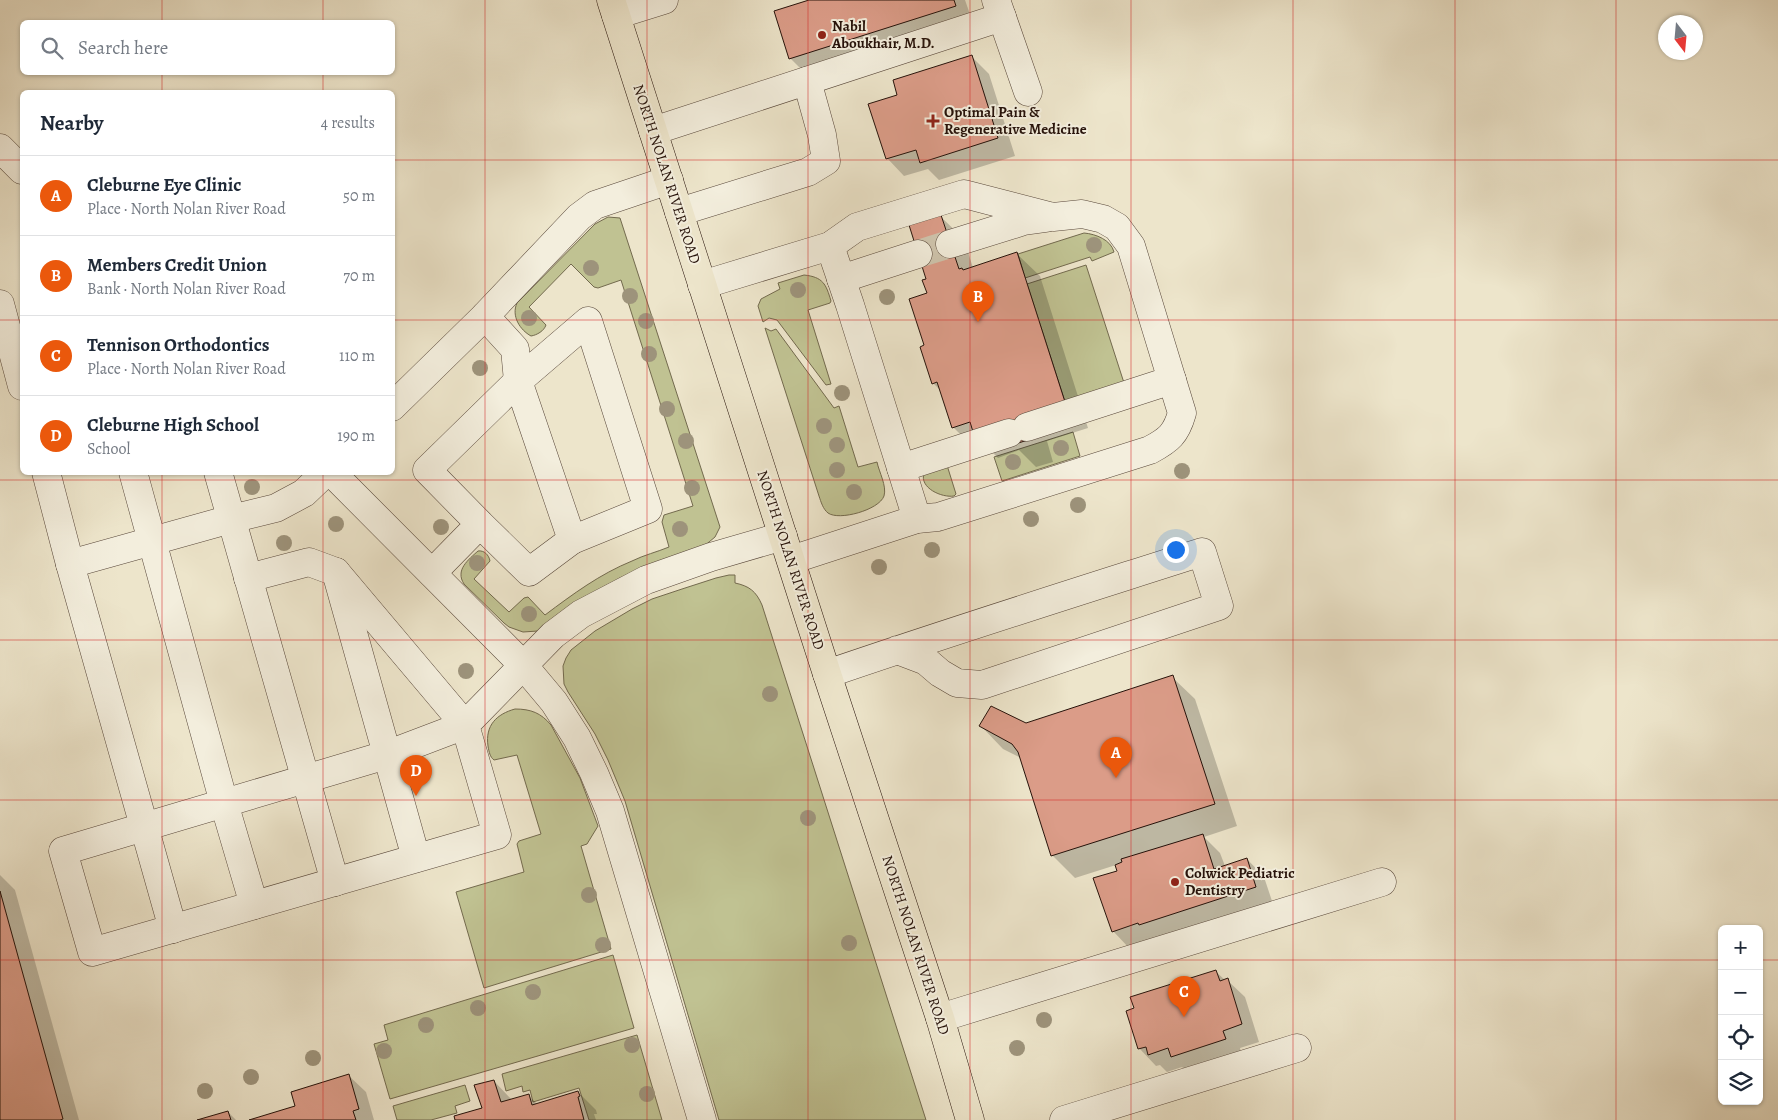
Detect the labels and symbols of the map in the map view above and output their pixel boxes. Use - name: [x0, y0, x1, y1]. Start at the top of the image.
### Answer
- north arrow: [1658, 15, 1703, 60]
- place label: Nabil Aboukhair, M.D.: [831, 16, 935, 53]
- marker: Nabil Aboukhair, M.D.: [816, 29, 828, 41]
- street label: NORTH NOLAN RIVER ROAD: [628, 82, 706, 266]
- place label: Optimal Pain & Regenerative Medicine: [944, 102, 1087, 139]
- marker: Optimal Pain & Regenerative Medicine: [926, 114, 940, 128]
- pin: B: [962, 281, 994, 322]
- street label: NORTH NOLAN RIVER ROAD: [752, 468, 830, 652]
- your location: [1163, 537, 1189, 563]
- pin: A: [1100, 737, 1132, 778]
- pin: D: [400, 755, 432, 796]
- street label: NORTH NOLAN RIVER ROAD: [877, 853, 955, 1037]
- place label: Colwick Pediatric Dentistry: [1185, 863, 1295, 900]
- marker: Colwick Pediatric Dentistry: [1169, 876, 1181, 888]
- pin: C: [1168, 976, 1200, 1017]

